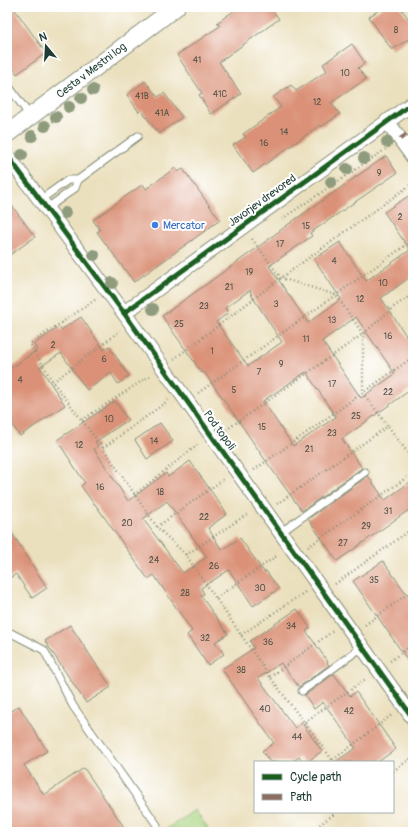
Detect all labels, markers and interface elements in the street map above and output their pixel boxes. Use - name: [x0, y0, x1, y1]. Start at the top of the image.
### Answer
- house number: 8: [394, 25, 399, 36]
- north arrow: [26, 26, 66, 66]
- text: N: [38, 29, 49, 44]
- street label: Cesta v Mestni log: [54, 40, 129, 101]
- house number: 41: [193, 55, 201, 66]
- house number: 10: [340, 68, 350, 79]
- house number: 41C: [213, 89, 228, 100]
- house number: 41B: [135, 91, 149, 102]
- house number: 12: [313, 97, 321, 108]
- house number: 41A: [155, 108, 169, 119]
- house number: 14: [280, 127, 289, 138]
- house number: 16: [260, 138, 268, 149]
- house number: 9: [377, 168, 382, 179]
- street label: Javorjev drevored: [226, 172, 299, 229]
- house number: 2: [397, 212, 403, 223]
- place label: Mercator: [163, 219, 205, 232]
- marker: Mercator: [150, 220, 160, 230]
- house number: 15: [302, 221, 310, 232]
- house number: 17: [276, 239, 284, 250]
- house number: 4: [331, 256, 337, 267]
- house number: 19: [245, 267, 253, 278]
- house number: 10: [378, 278, 388, 289]
- house number: 21: [225, 282, 233, 293]
- house number: 12: [356, 294, 364, 305]
- house number: 3: [273, 299, 279, 310]
- house number: 23: [199, 301, 209, 312]
- house number: 13: [328, 315, 336, 326]
- house number: 25: [174, 319, 184, 330]
- house number: 16: [384, 331, 392, 342]
- house number: 11: [302, 334, 310, 345]
- house number: 2: [50, 340, 56, 351]
- house number: 1: [210, 346, 214, 357]
- house number: 6: [101, 354, 107, 365]
- house number: 9: [279, 359, 284, 370]
- house number: 7: [257, 367, 262, 378]
- house number: 4: [17, 375, 23, 386]
- house number: 17: [328, 379, 336, 390]
- house number: 5: [232, 385, 237, 396]
- house number: 22: [383, 387, 393, 398]
- street label: Pod topoli: [201, 408, 238, 453]
- house number: 25: [351, 411, 361, 422]
- house number: 10: [104, 414, 114, 425]
- house number: 15: [258, 422, 266, 433]
- house number: 23: [327, 428, 337, 439]
- house number: 14: [150, 436, 159, 447]
- house number: 12: [75, 440, 83, 451]
- house number: 21: [305, 444, 313, 455]
- house number: 16: [96, 482, 104, 493]
- house number: 18: [156, 487, 164, 498]
- house number: 31: [384, 506, 392, 517]
- house number: 22: [199, 512, 209, 523]
- house number: 20: [121, 518, 133, 529]
- house number: 29: [361, 521, 371, 532]
- house number: 27: [338, 538, 348, 549]
- house number: 24: [149, 555, 160, 566]
- house number: 26: [209, 561, 219, 572]
- house number: 35: [369, 575, 379, 586]
- house number: 30: [254, 583, 266, 594]
- house number: 28: [180, 588, 190, 599]
- house number: 34: [286, 621, 297, 632]
- house number: 32: [200, 633, 210, 644]
- house number: 36: [263, 637, 273, 648]
- house number: 38: [236, 665, 246, 676]
- house number: 40: [259, 704, 271, 715]
- house number: 42: [344, 706, 354, 717]
- house number: 44: [292, 732, 303, 743]
- legend: [254, 761, 394, 813]
- text: Cycle path: [290, 770, 342, 785]
- text: Path: [290, 790, 312, 805]

